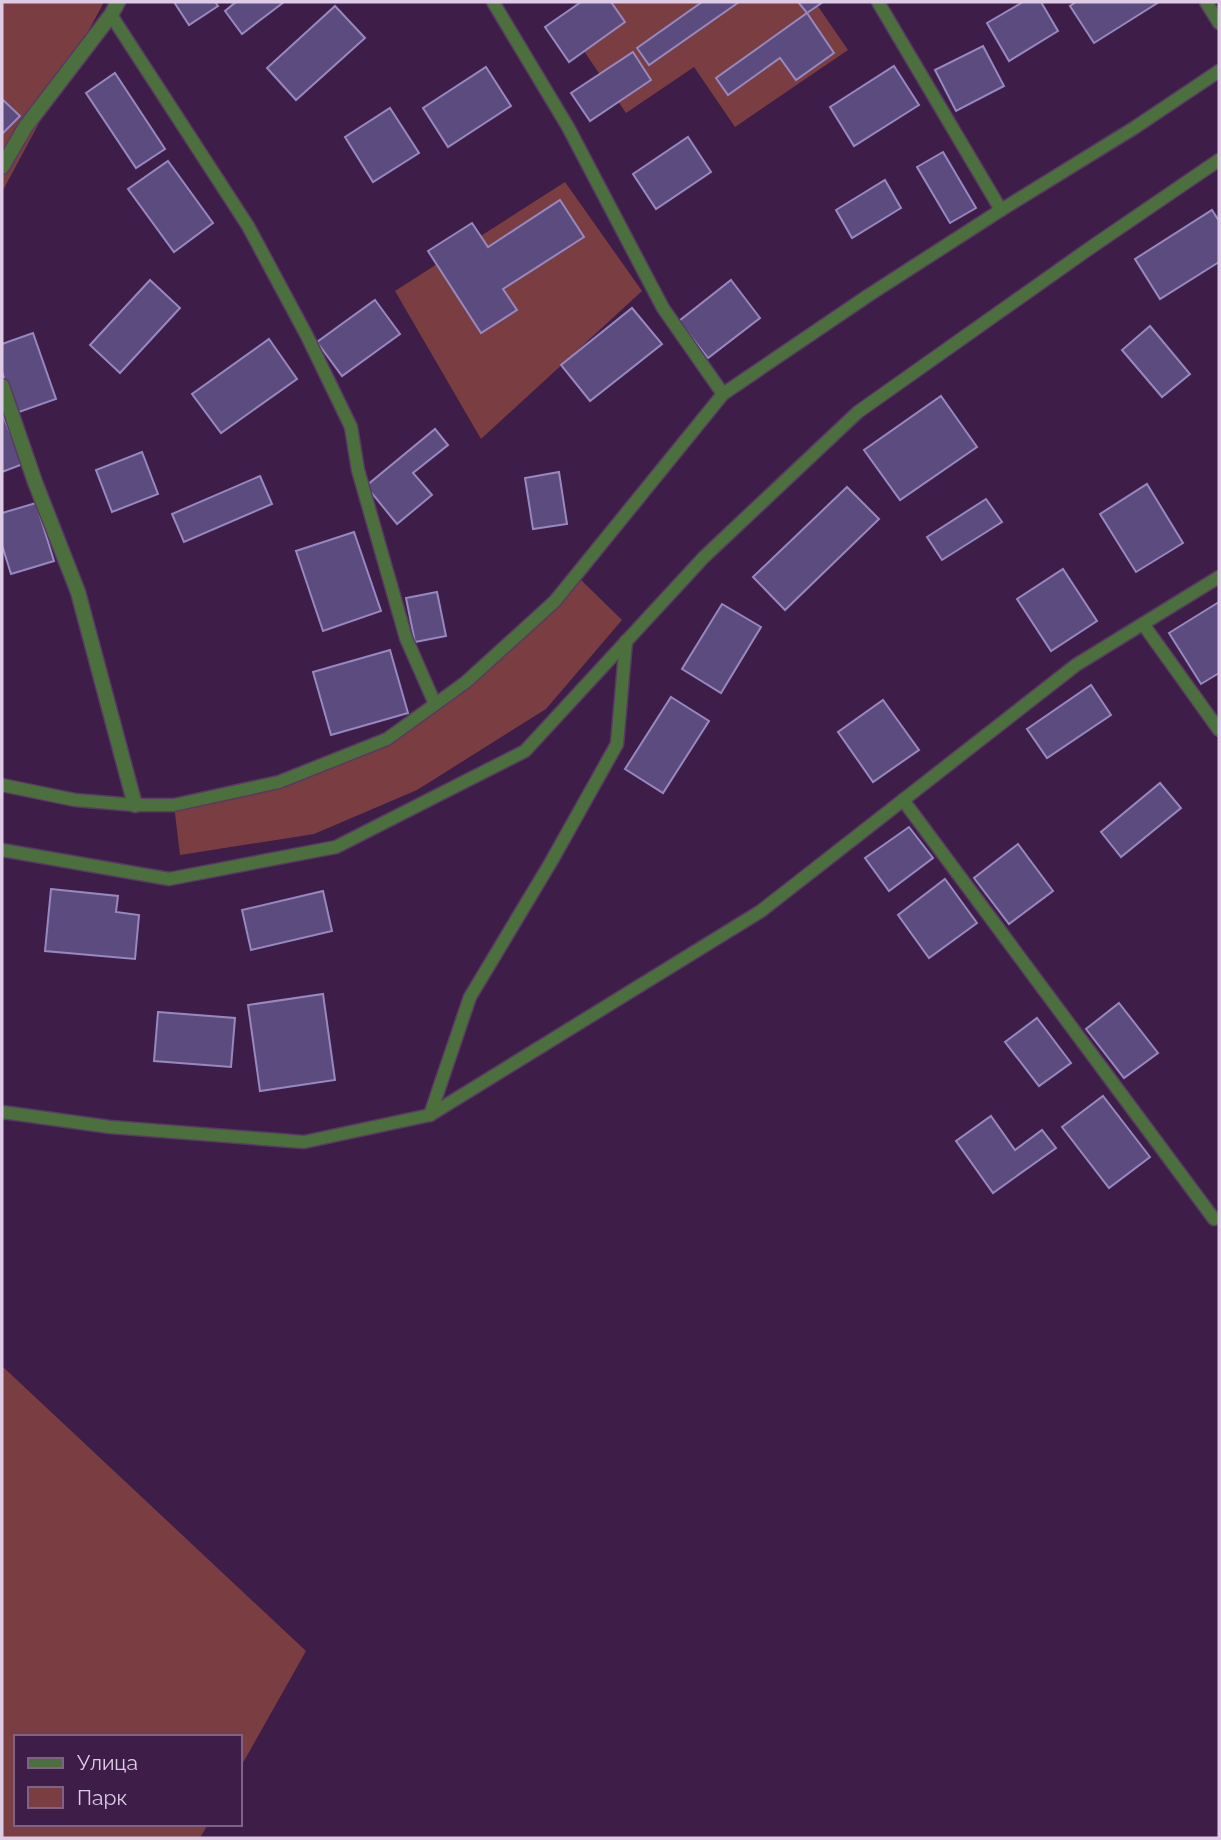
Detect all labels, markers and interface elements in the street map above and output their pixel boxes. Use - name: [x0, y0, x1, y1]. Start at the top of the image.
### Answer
- legend: [14, 1735, 242, 1826]
- text: Улица: [77, 1750, 138, 1775]
- text: Парк: [77, 1785, 127, 1810]

